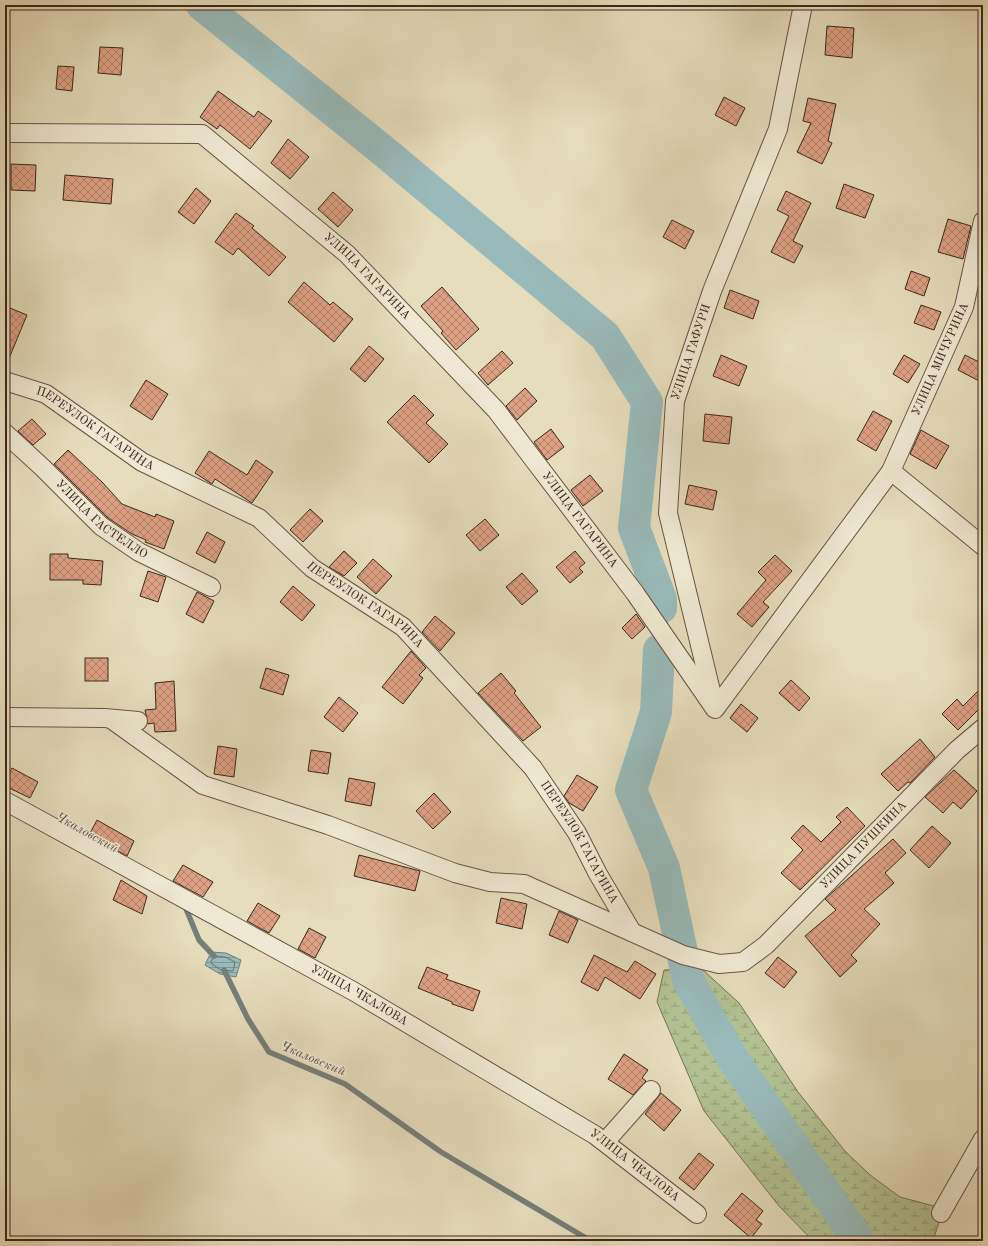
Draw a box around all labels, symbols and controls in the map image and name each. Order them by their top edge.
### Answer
street label: УЛИЦА ГАГАРИНА [321,231,412,322]
street label: УЛИЦА МИЧУРИНА [910,301,971,418]
street label: УЛИЦА ГАФУРИ [670,303,713,402]
street label: ПЕРЕУЛОК ГАГАРИНА [35,385,156,473]
street label: УЛИЦА ГАГАРИНА [539,470,620,570]
street label: УЛИЦА ГАСТЕЛЛО [53,478,149,561]
street label: ПЕРЕУЛОК ГАГАРИНА [304,560,425,651]
street label: ПЕРЕУЛОК ГАГАРИНА [538,779,620,906]
street label: УЛИЦА ПУШКИНА [818,799,909,891]
water label: Чкаловский [54,811,121,856]
street label: УЛИЦА ЧКАЛОВА [309,963,410,1028]
water label: Чкаловский [279,1039,348,1079]
street label: УЛИЦА ЧКАЛОВА [588,1127,682,1204]

